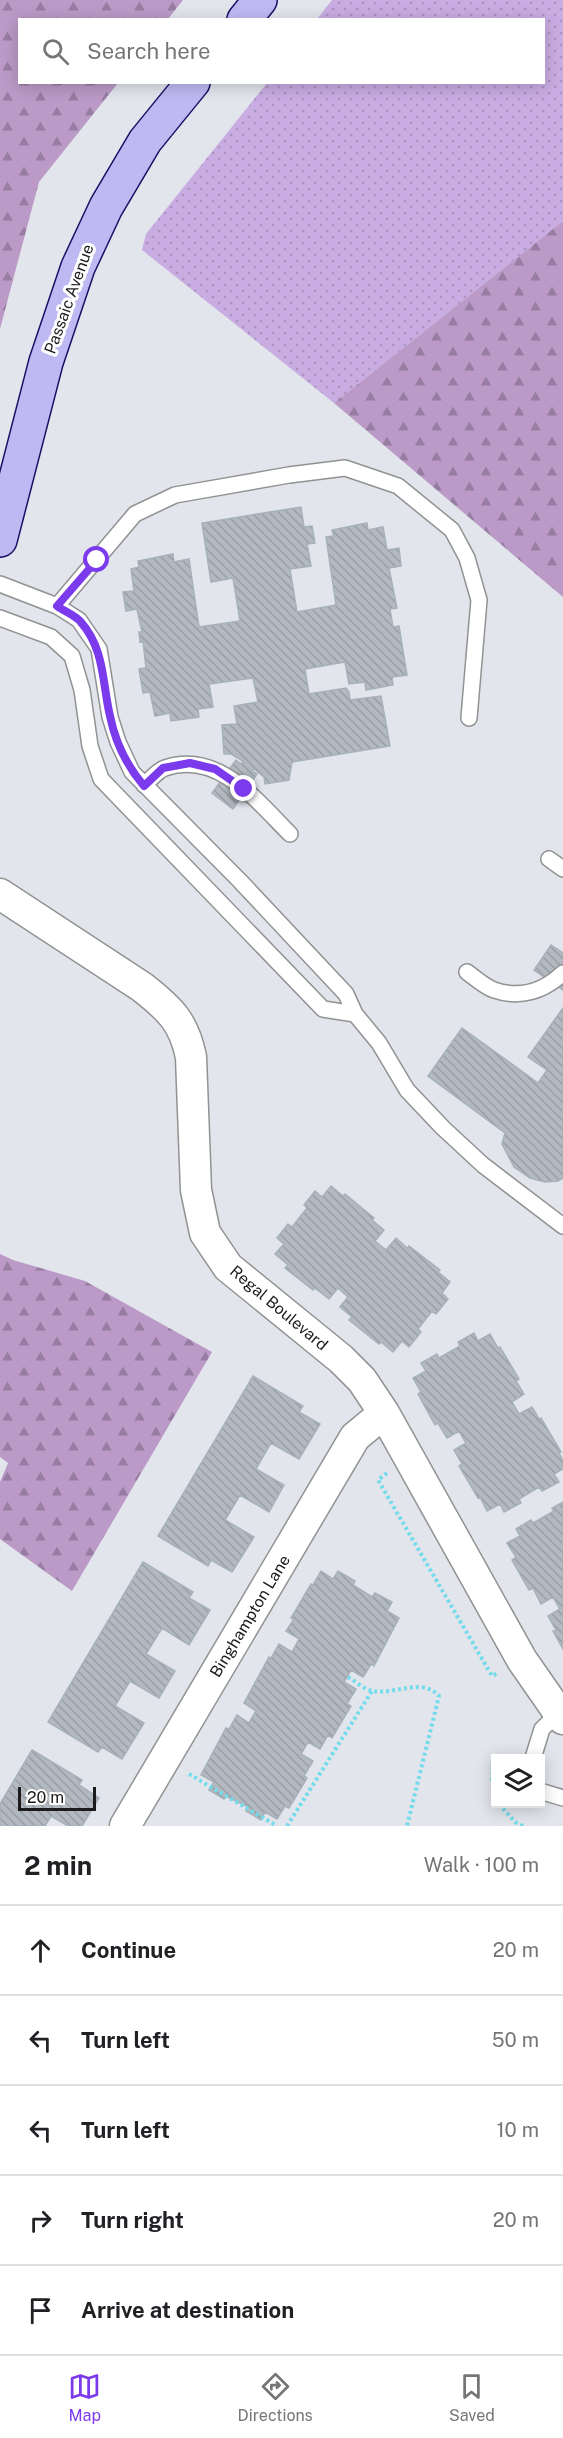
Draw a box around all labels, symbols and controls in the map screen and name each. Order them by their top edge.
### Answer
search box [18,18,545,84]
icon: search [39,35,72,68]
text: Search here [87,38,211,64]
street label: Passaic Avenue [40,242,98,356]
route start [83,546,109,572]
route end [230,775,256,801]
street label: Regal Boulevard [226,1262,332,1354]
street label: Binghampton Lane [206,1551,294,1681]
map controls [491,1754,545,1808]
button: layers [491,1754,545,1808]
scale bar [18,1784,96,1812]
text: 20 m [27,1788,64,1807]
text: 2 min [24,1850,92,1881]
text: Walk · 100 m [424,1853,539,1877]
icon: ahead [24,1934,57,1967]
text: Continue [81,1937,176,1963]
text: 20 m [493,1938,539,1962]
icon: left [24,2024,57,2057]
text: Turn left [81,2027,170,2053]
text: 50 m [492,2028,539,2052]
icon: left [24,2114,57,2147]
text: Turn left [81,2117,170,2143]
text: 10 m [496,2118,539,2142]
icon: right [24,2204,57,2237]
text: Turn right [81,2207,184,2233]
text: 20 m [493,2208,539,2232]
icon: arrive [24,2294,57,2327]
text: Arrive at destination [81,2297,294,2323]
tab: Map [68,2370,101,2425]
tab: Directions [238,2370,313,2425]
tab: Saved [449,2370,495,2425]

